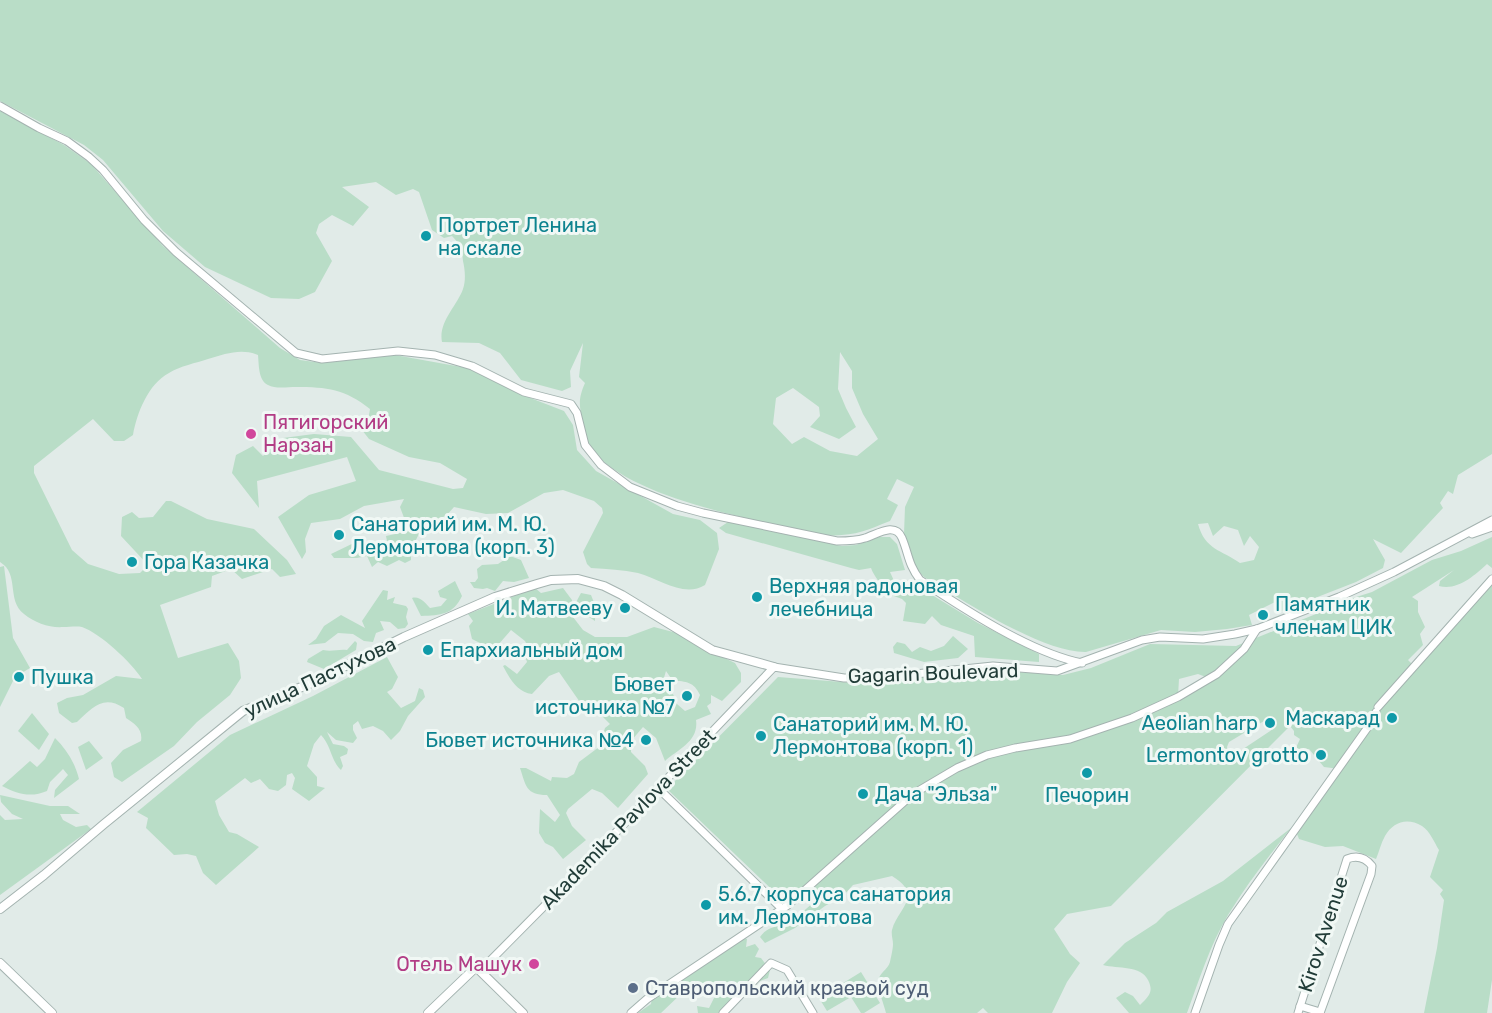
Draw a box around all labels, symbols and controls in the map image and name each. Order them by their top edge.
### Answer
place label: Портрет Ленина на скале [438,213,597,260]
marker: Портрет Ленина на скале [419,229,433,243]
place label: Пятигорский Нарзан [263,410,389,457]
marker: Пятигорский Нарзан [244,427,258,441]
place label: Санаторий им. М. Ю. Лермонтова (корп. 3) [351,512,555,559]
marker: Санаторий им. М. Ю. Лермонтова (корп. 3) [332,528,346,542]
place label: Гора Казачка [144,550,269,574]
marker: Гора Казачка [125,555,139,569]
place label: Верхняя радоновая лечебница [769,574,958,621]
marker: Верхняя радоновая лечебница [750,590,764,604]
place label: Памятник членам ЦИК [1275,592,1393,639]
place label: И. Матвееву [495,596,613,620]
marker: И. Матвееву [618,601,632,615]
marker: Памятник членам ЦИК [1256,608,1270,622]
street label: улица Пастухова [240,631,400,723]
place label: Епархиальный дом [440,638,623,662]
marker: Епархиальный дом [421,643,435,657]
street label: Gagarin Boulevard [847,658,1019,688]
place label: Пушка [31,665,94,689]
marker: Пушка [12,670,26,684]
place label: Бювет источника №7 [535,672,675,719]
marker: Бювет источника №7 [680,689,694,703]
place label: Маскарад [1285,706,1380,730]
place label: Aeolian harp [1142,711,1258,735]
marker: Маскарад [1385,711,1399,725]
place label: Санаторий им. М. Ю. Лермонтова (корп. 1) [773,712,973,759]
marker: Aeolian harp [1263,716,1277,730]
street label: Akademika Pavlova Street [536,724,721,914]
place label: Бювет источника №4 [425,728,634,752]
marker: Санаторий им. М. Ю. Лермонтова (корп. 1) [754,729,768,743]
marker: Бювет источника №4 [639,733,653,747]
place label: Lermontov grotto [1146,743,1309,767]
marker: Lermontov grotto [1314,748,1328,762]
marker: Печорин [1080,766,1094,780]
place label: Дача "Эльза" [875,782,998,806]
place label: Печорин [1045,783,1129,807]
marker: Дача "Эльза" [856,787,870,801]
street label: Kirov Avenue [1293,873,1353,995]
place label: 5.6.7 корпуса санатория им. Лермонтова [718,882,951,929]
marker: 5.6.7 корпуса санатория им. Лермонтова [699,898,713,912]
place label: Отель Машук [396,952,522,976]
marker: Отель Машук [527,957,541,971]
place label: Ставропольский краевой суд [645,976,929,1000]
marker: Ставропольский краевой суд [626,981,640,995]

